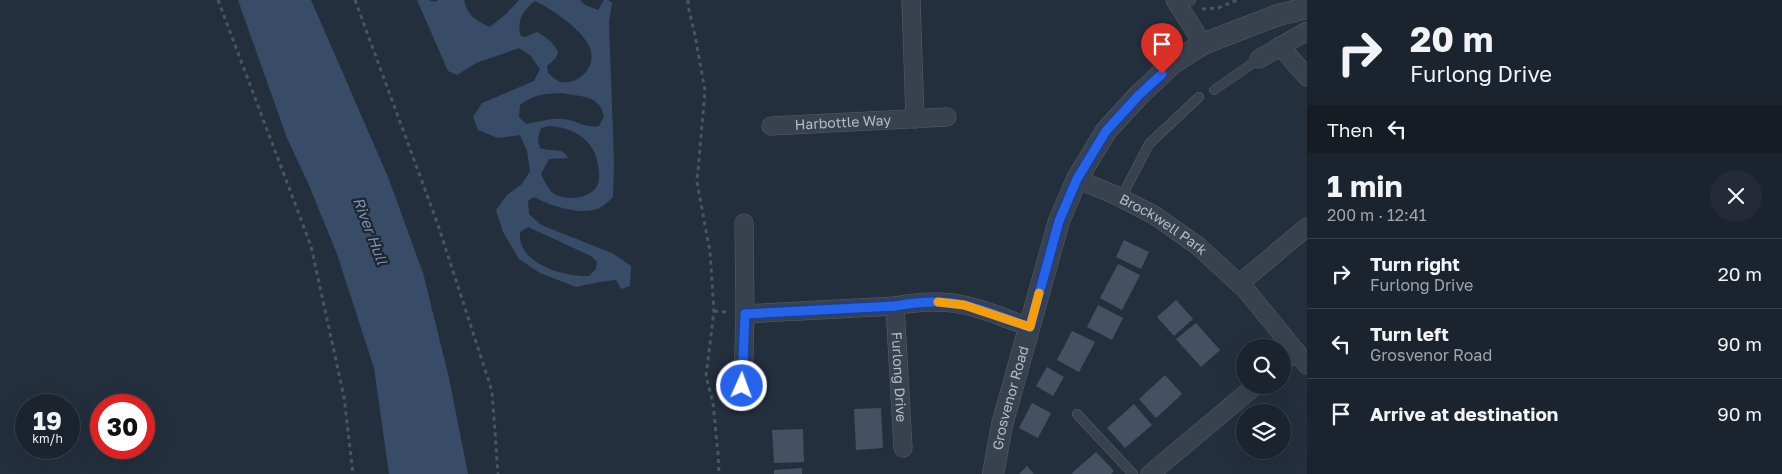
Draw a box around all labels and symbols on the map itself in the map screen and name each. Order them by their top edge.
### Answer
pin [1141,23,1183,74]
street label: Harbottle Way [794,111,892,133]
street label: Brockwell Park [1117,190,1211,258]
water label: River Hull [350,194,392,268]
street label: Furlong Drive [888,331,911,423]
street label: Grosvenor Road [989,344,1032,451]
position arrow [715,359,767,411]
speed limit sign: 30 [90,394,155,459]

